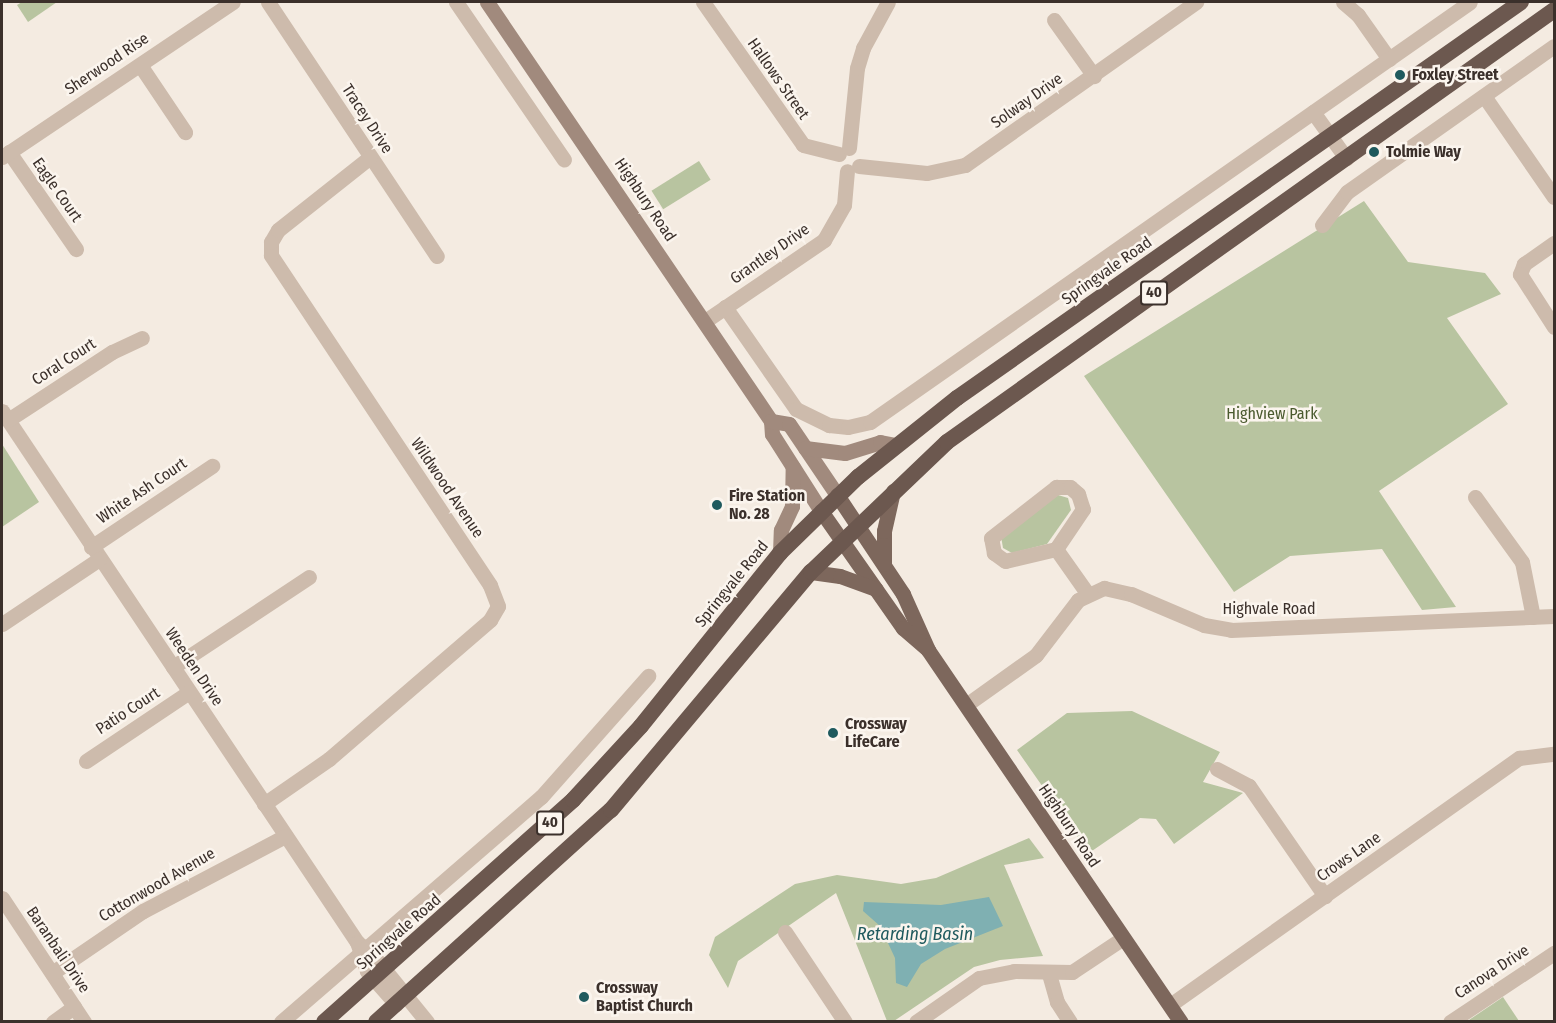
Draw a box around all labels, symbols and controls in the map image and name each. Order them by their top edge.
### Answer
street label: Sherwood Rise [61,29,153,99]
street label: Hallows Street [743,35,813,123]
place label: Foxley Street [1412,65,1499,85]
marker: Foxley Street [1393,68,1407,82]
street label: Solway Drive [987,69,1067,133]
street label: Tracey Drive [337,81,397,157]
place label: Tolmie Way [1386,142,1461,162]
marker: Tolmie Way [1367,145,1381,159]
street label: Eagle Court [28,154,86,226]
street label: Highbury Road [610,155,680,245]
street label: Grantley Drive [727,220,813,288]
street label: Springvale Road [1058,233,1156,309]
road number: 40 [1139,281,1169,305]
street label: Coral Court [28,334,100,390]
park label: Highview Park [1226,404,1318,424]
street label: Wildwood Avenue [406,434,488,542]
street label: White Ash Court [94,454,190,528]
place label: Fire Station No. 28 [729,486,805,524]
marker: Fire Station No. 28 [710,498,724,512]
street label: Springvale Road [691,537,773,631]
street label: Highvale Road [1222,599,1316,619]
street label: Weeden Drive [161,624,227,710]
street label: Patio Court [92,683,164,739]
place label: Crossway LifeCare [845,714,907,752]
marker: Crossway LifeCare [826,726,840,740]
street label: Highbury Road [1034,781,1104,871]
road number: 40 [535,811,565,835]
street label: Crows Lane [1313,828,1385,886]
street label: Cottonwood Avenue [95,844,219,926]
street label: Springvale Road [353,890,445,974]
street label: Baranbali Drive [22,903,94,997]
water label: Retarding Basin [857,923,973,945]
street label: Canova Drive [1451,941,1533,1003]
place label: Crossway Baptist Church [596,978,693,1016]
marker: Crossway Baptist Church [577,990,591,1004]

